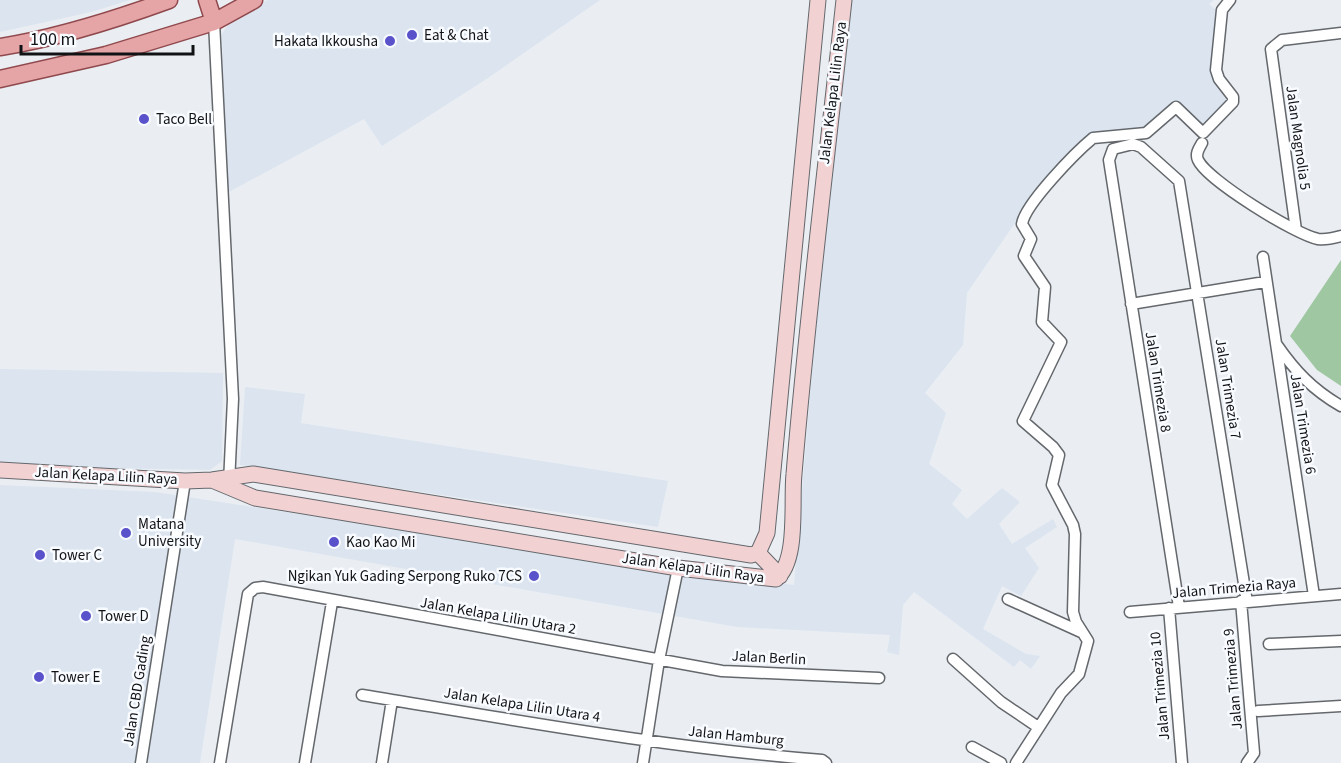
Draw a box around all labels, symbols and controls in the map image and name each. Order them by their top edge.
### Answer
scale bar [21,18,194,56]
street label: Jalan Kelapa Lilin Raya [814,21,852,165]
place label: Eat & Chat [424,25,489,46]
text: 100 m [30,27,75,52]
marker: Eat & Chat [405,28,419,42]
place label: Hakata Ikkousha [274,31,378,52]
marker: Hakata Ikkousha [383,34,397,48]
street label: Jalan Magnolia 5 [1280,84,1316,192]
place label: Taco Bell [156,109,212,130]
marker: Taco Bell [137,112,151,126]
street label: Jalan Trimezia 8 [1140,330,1176,434]
street label: Jalan Trimezia 7 [1210,337,1246,441]
street label: Jalan Trimezia 6 [1285,372,1321,476]
street label: Jalan Kelapa Lilin Raya [34,462,178,490]
place label: Matana University [138,514,201,552]
marker: Matana University [119,526,133,540]
place label: Kao Kao Mi [346,532,415,553]
marker: Kao Kao Mi [327,535,341,549]
place label: Tower C [52,545,102,566]
marker: Tower C [33,548,47,562]
street label: Jalan Kelapa Lilin Raya [621,548,765,588]
place label: Ngikan Yuk Gading Serpong Ruko 7CS [288,566,522,587]
marker: Ngikan Yuk Gading Serpong Ruko 7CS [527,569,541,583]
street label: Jalan Trimezia Raya [1171,572,1297,604]
street label: Jalan Kelapa Lilin Utara 2 [418,592,578,640]
place label: Tower D [98,606,149,627]
marker: Tower D [79,609,93,623]
street label: Jalan Trimezia 9 [1218,628,1248,730]
street label: Jalan Trimezia 10 [1145,631,1175,741]
street label: Jalan CBD Gading [118,634,156,748]
street label: Jalan Berlin [731,646,807,670]
place label: Tower E [51,667,100,688]
marker: Tower E [32,670,46,684]
street label: Jalan Kelapa Lilin Utara 4 [442,682,602,728]
street label: Jalan Hamburg [687,721,785,752]

